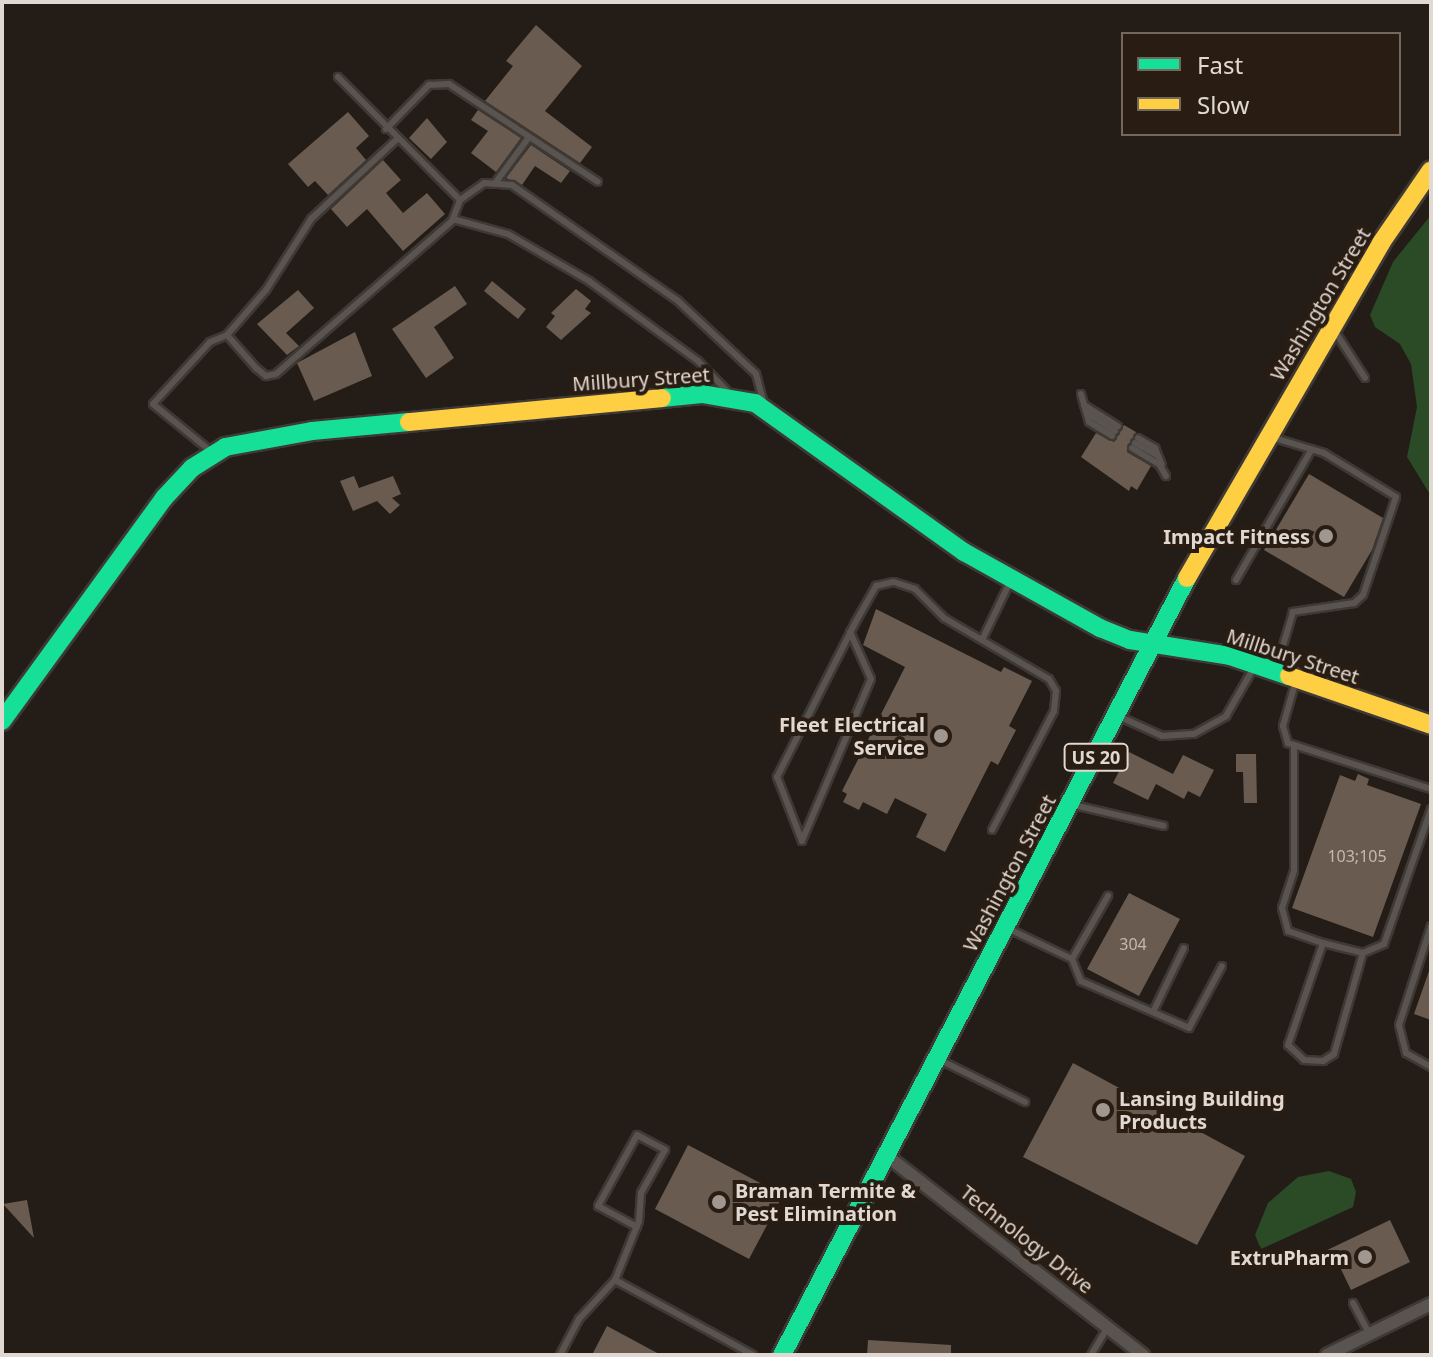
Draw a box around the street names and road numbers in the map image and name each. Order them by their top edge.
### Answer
street label: Washington Street [1265,223,1375,385]
street label: Millbury Street [571,362,711,396]
street label: Millbury Street [1224,623,1362,689]
road number: US 20 [1062,743,1130,771]
street label: Washington Street [958,791,1060,955]
street label: Technology Drive [956,1180,1098,1298]

